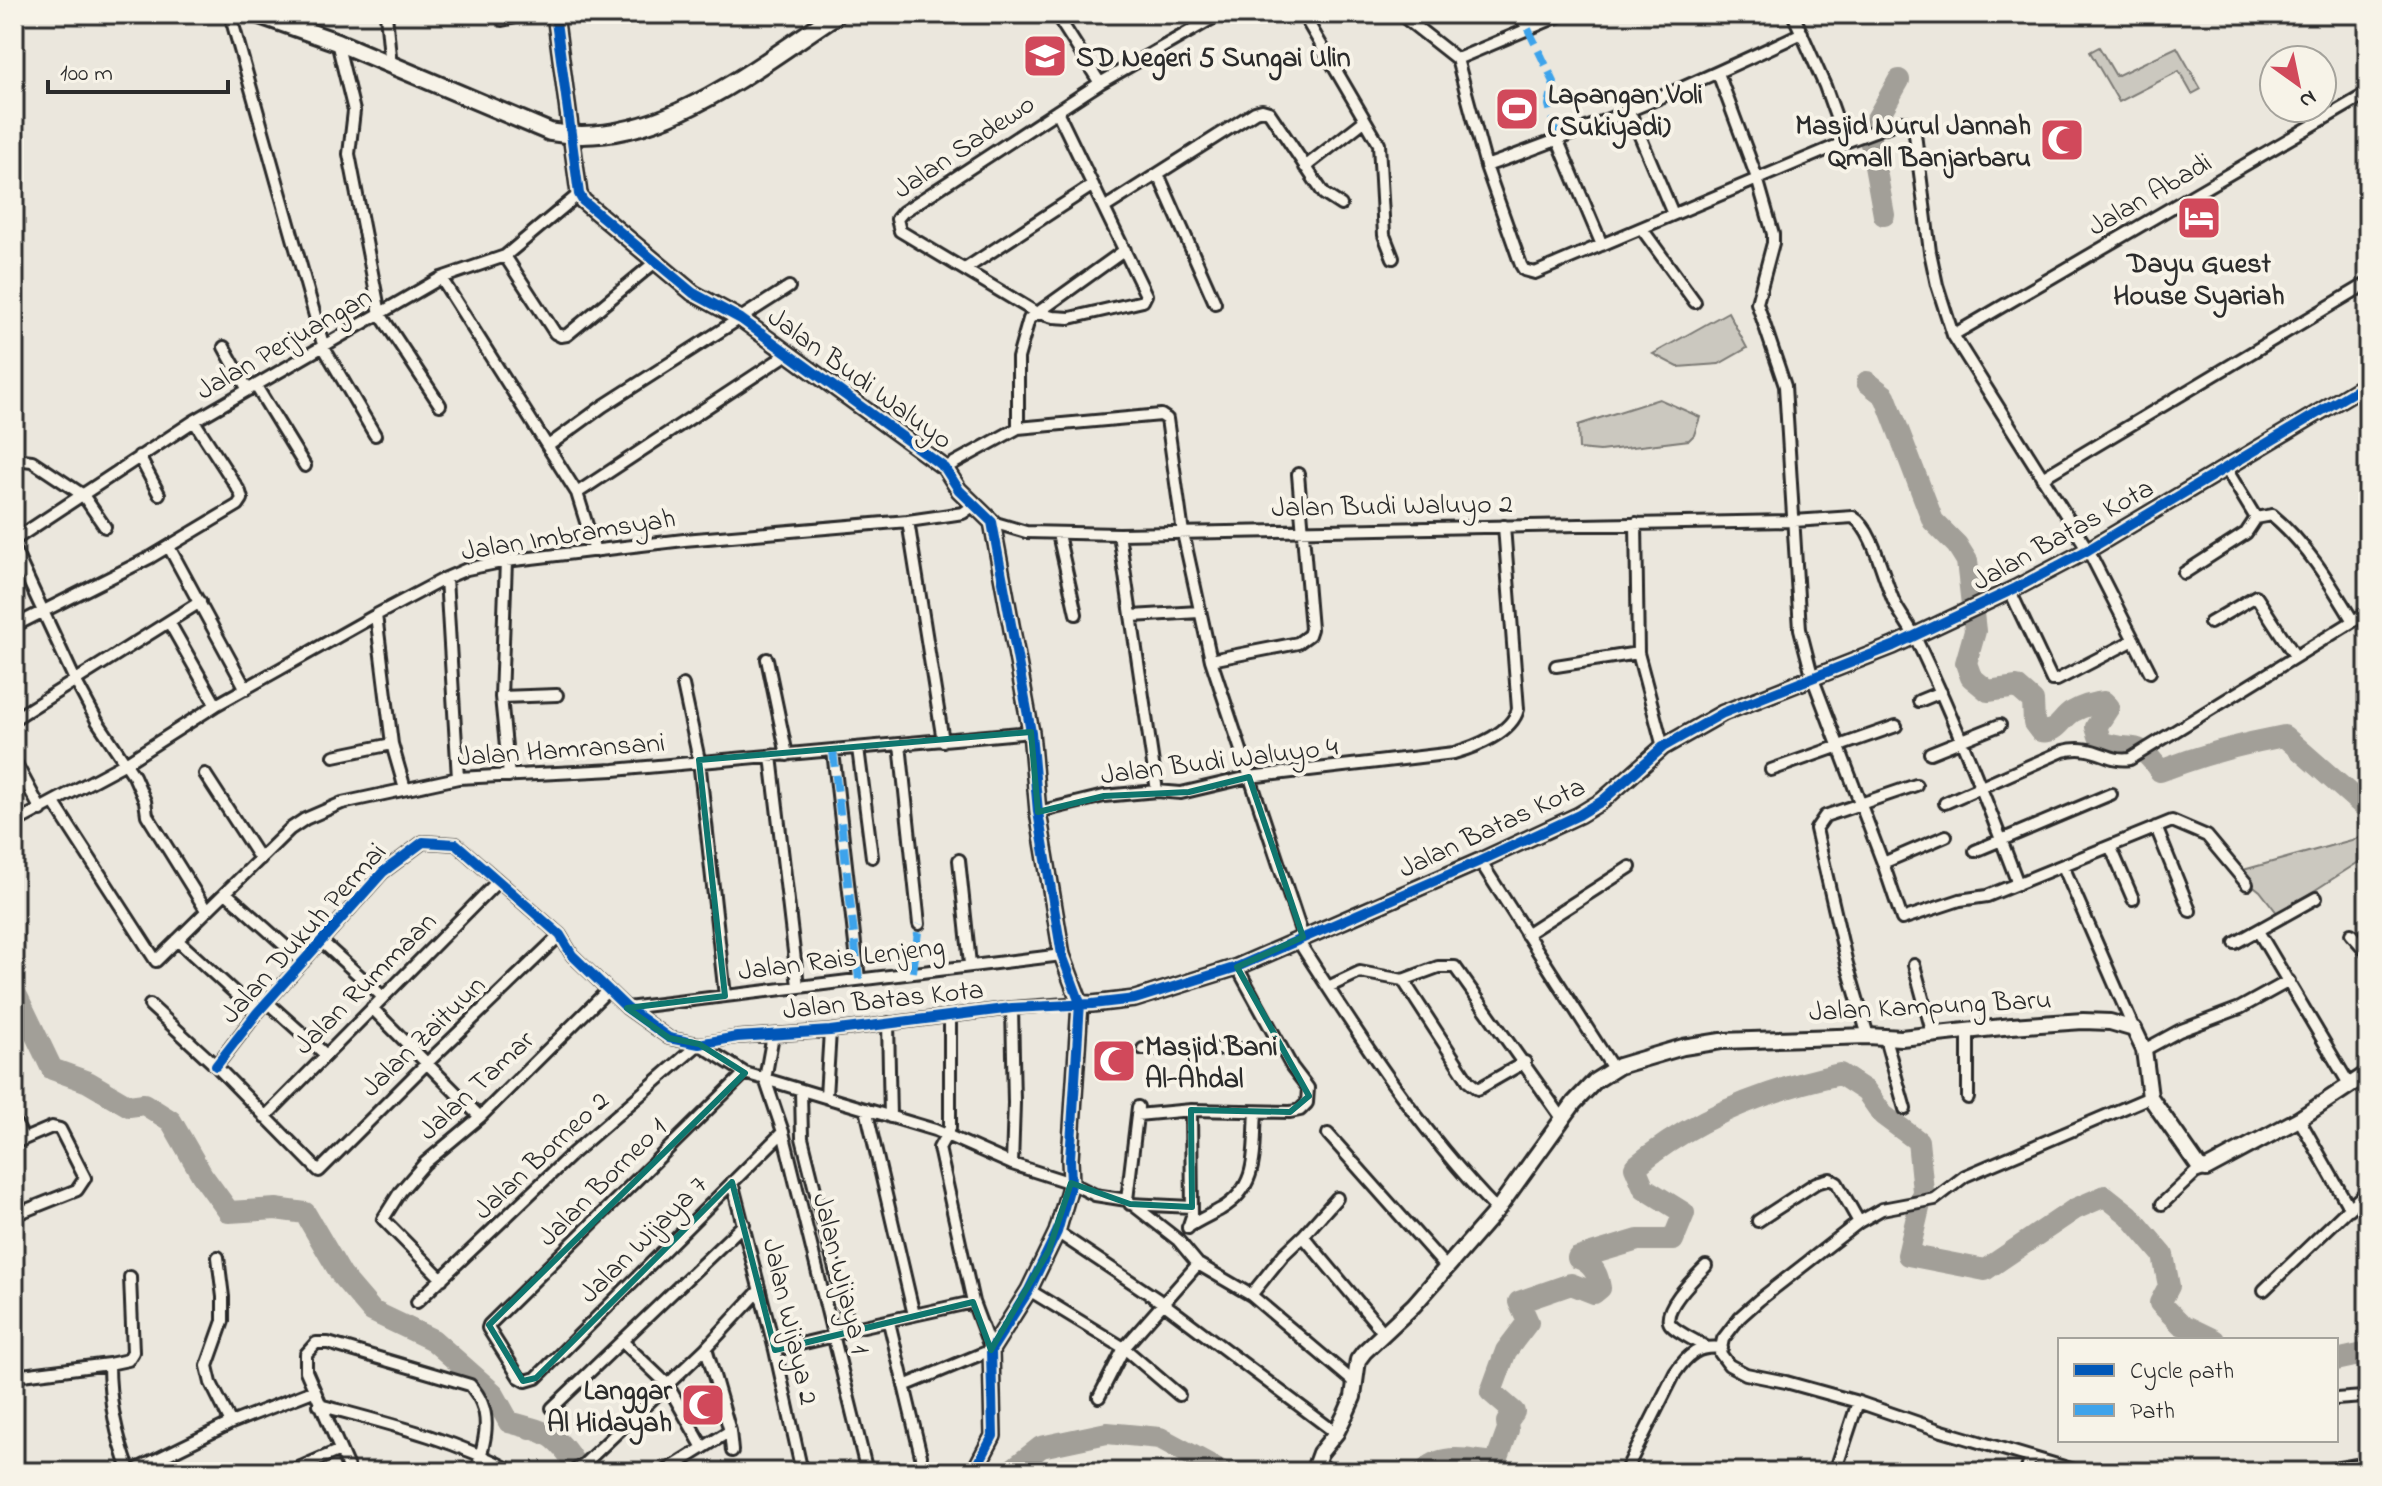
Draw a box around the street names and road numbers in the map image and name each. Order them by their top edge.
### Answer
street label: Jalan Sadewo [886,85,1044,211]
street label: Jalan Abadi [2081,144,2220,248]
street label: Jalan Perjuangan [189,278,380,412]
street label: Jalan Budi Waluyo [758,298,960,461]
street label: Jalan Batas Kota [1965,469,2162,603]
street label: Jalan Budi Waluyo 2 [1271,485,1513,530]
street label: Jalan Imbramsyah [459,499,679,574]
street label: Jalan Hamransani [456,724,667,779]
street label: Jalan Budi Waluyo 4 [1098,728,1341,797]
street label: Jalan Batas Kota [1392,768,1593,890]
street label: Jalan Dukuh Permai [212,834,397,1034]
street label: Jalan Rummaan [285,903,448,1066]
street label: Jalan Rais Lenjeng [736,927,947,993]
street label: Jalan Zaituun [352,967,496,1108]
street label: Jalan Batas Kota [781,971,986,1032]
street label: Jalan Kampung Baru [1808,981,2053,1034]
street label: Jalan Tamar [410,1022,545,1151]
street label: Jalan Borneo 2 [465,1082,620,1231]
street label: Jalan Borneo 1 [529,1109,678,1257]
street label: Jalan Wijaya 7 [571,1166,719,1314]
street label: Jalan Wijaya 1 [800,1189,879,1359]
street label: Jalan Wijaya 2 [750,1234,828,1409]

